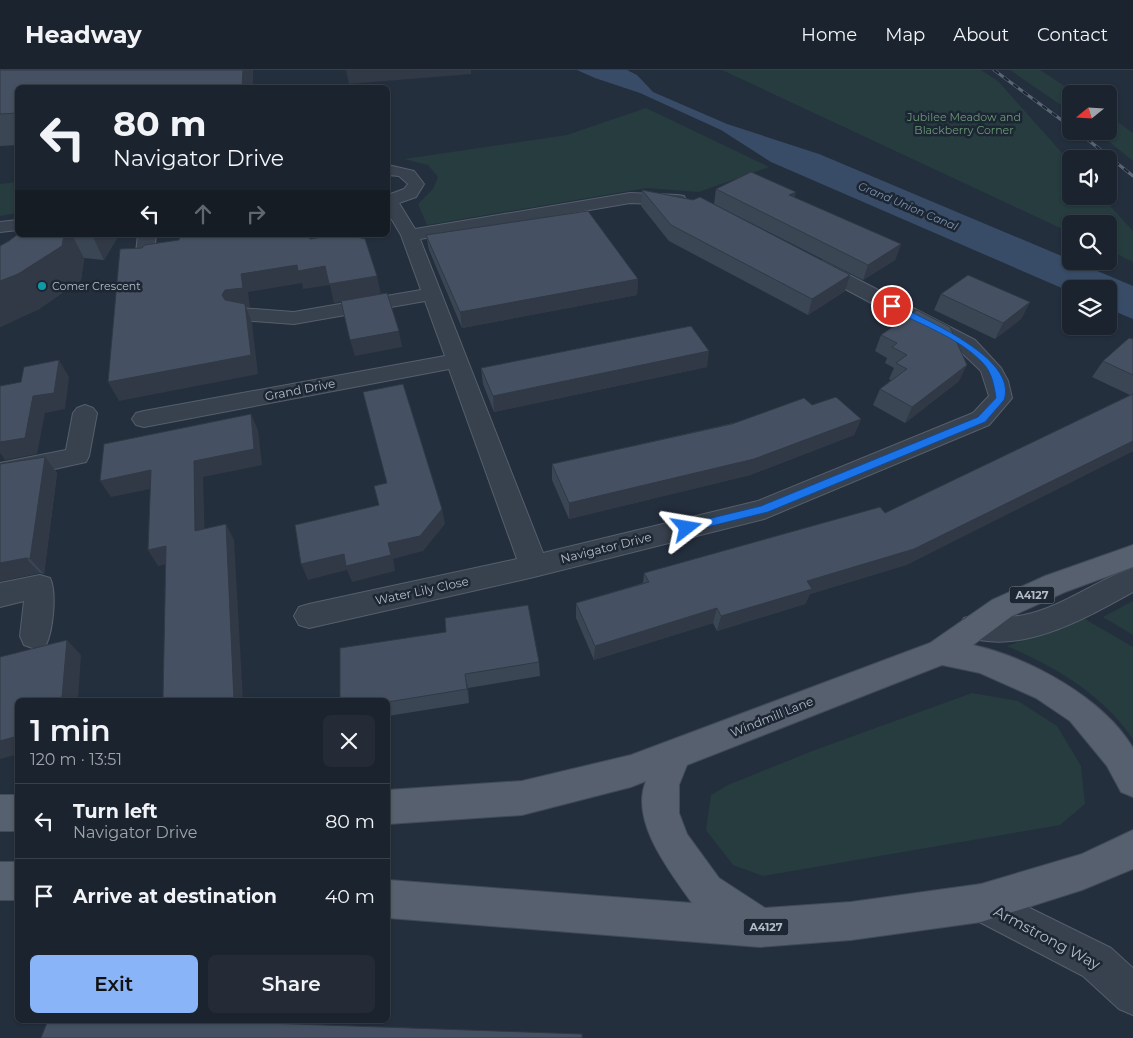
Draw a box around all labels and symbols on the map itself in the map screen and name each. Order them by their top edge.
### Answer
north arrow [1062,85,1118,140]
park label: Jubilee Meadow and Blackberry Corner [906,110,1021,137]
water label: Grand Union Canal [856,179,960,233]
place label: Comer Crescent [52,279,141,293]
marker: Comer Crescent [36,280,48,292]
pin [871,285,913,327]
street label: Grand Drive [263,375,336,404]
position arrow [660,501,712,553]
street label: Navigator Drive [559,529,653,566]
street label: Water Lily Close [374,573,470,608]
road number: A4127 [1010,586,1054,604]
street label: Windmill Lane [728,693,815,740]
street label: Armstrong Way [991,901,1105,974]
road number: A4127 [744,919,788,936]

